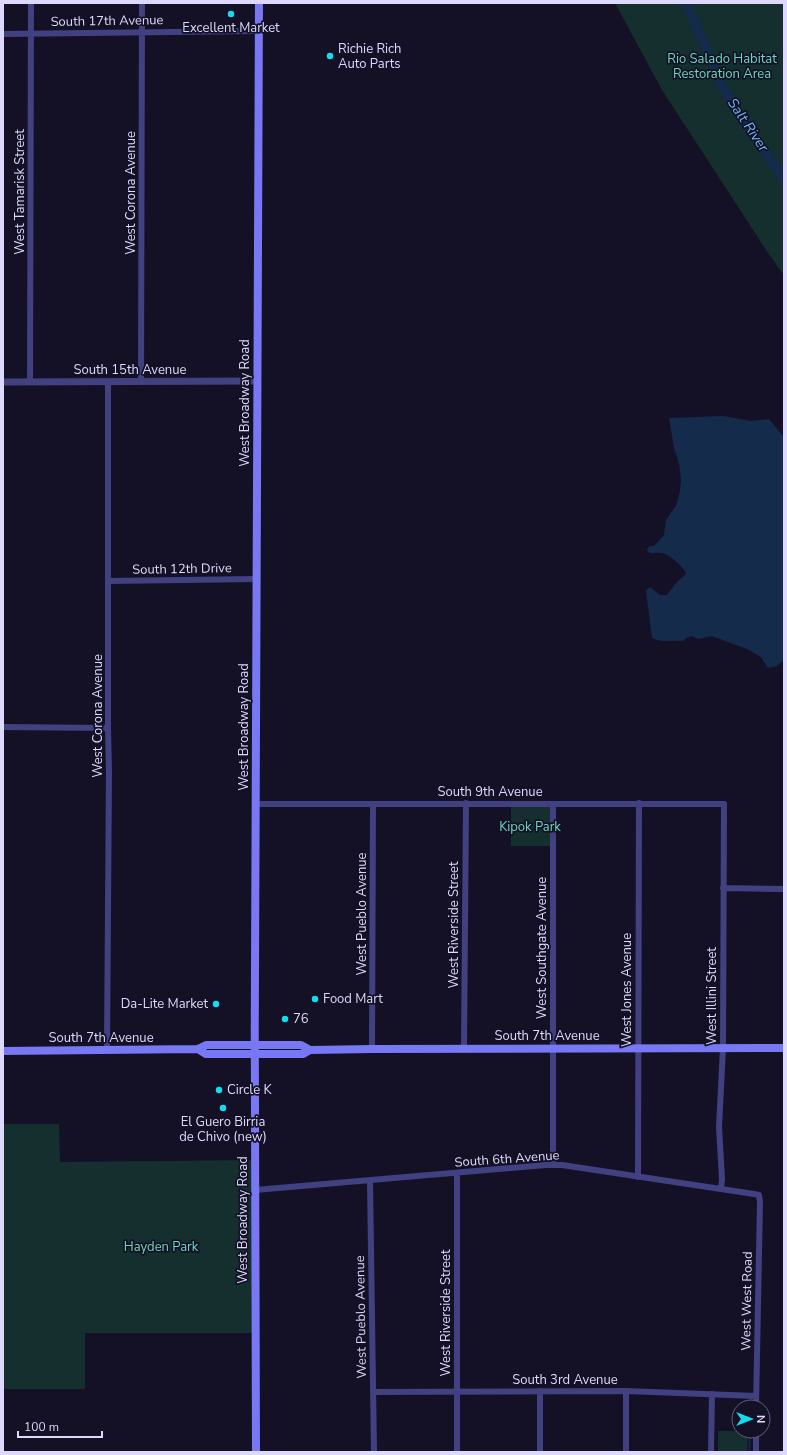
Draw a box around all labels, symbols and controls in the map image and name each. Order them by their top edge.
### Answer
marker: Excellent Market [226,9,236,19]
street label: South 17th Avenue [50,11,164,31]
place label: Excellent Market [182,19,280,37]
place label: Richie Rich Auto Parts [338,40,402,73]
park label: Rio Salado Habitat Restoration Area [667,50,777,83]
marker: Richie Rich Auto Parts [325,51,335,61]
water label: Salt River [723,95,773,156]
street label: West Tamarisk Street [11,129,29,255]
street label: West Corona Avenue [122,131,140,255]
street label: West Broadway Road [236,339,254,467]
street label: South 15th Avenue [74,361,187,379]
street label: South 12th Drive [132,559,232,579]
street label: West Corona Avenue [89,654,107,778]
street label: West Broadway Road [235,663,253,791]
street label: South 9th Avenue [437,783,543,801]
park label: Kipok Park [499,818,561,836]
street label: West Pueblo Avenue [353,852,371,976]
street label: West Riverside Street [445,861,463,988]
street label: West Southgate Avenue [533,877,551,1019]
street label: West Jones Avenue [618,933,636,1047]
street label: West Illini Street [703,947,721,1045]
place label: Food Mart [323,990,383,1008]
marker: Food Mart [310,994,320,1004]
place label: Da-Lite Market [121,995,208,1013]
marker: Da-Lite Market [211,999,221,1009]
place label: 76 [293,1010,309,1028]
marker: 76 [280,1014,290,1024]
street label: South 7th Avenue [494,1027,600,1045]
street label: South 7th Avenue [48,1029,154,1047]
place label: Circle K [227,1081,272,1099]
marker: Circle K [214,1085,224,1095]
marker: El Guero Birria de Chivo (new) [218,1103,228,1113]
place label: El Guero Birria de Chivo (new) [179,1113,267,1146]
street label: South 6th Avenue [454,1146,560,1172]
street label: West Broadway Road [234,1156,252,1284]
park label: Hayden Park [124,1238,199,1256]
street label: West Riverside Street [437,1249,455,1376]
street label: West West Road [737,1251,757,1351]
street label: West Pueblo Avenue [351,1255,371,1379]
street label: South 3rd Avenue [512,1371,618,1389]
north arrow [731,1399,771,1439]
scale bar [18,1413,102,1439]
text: N [753,1415,768,1423]
text: 100 m [24,1419,59,1435]

